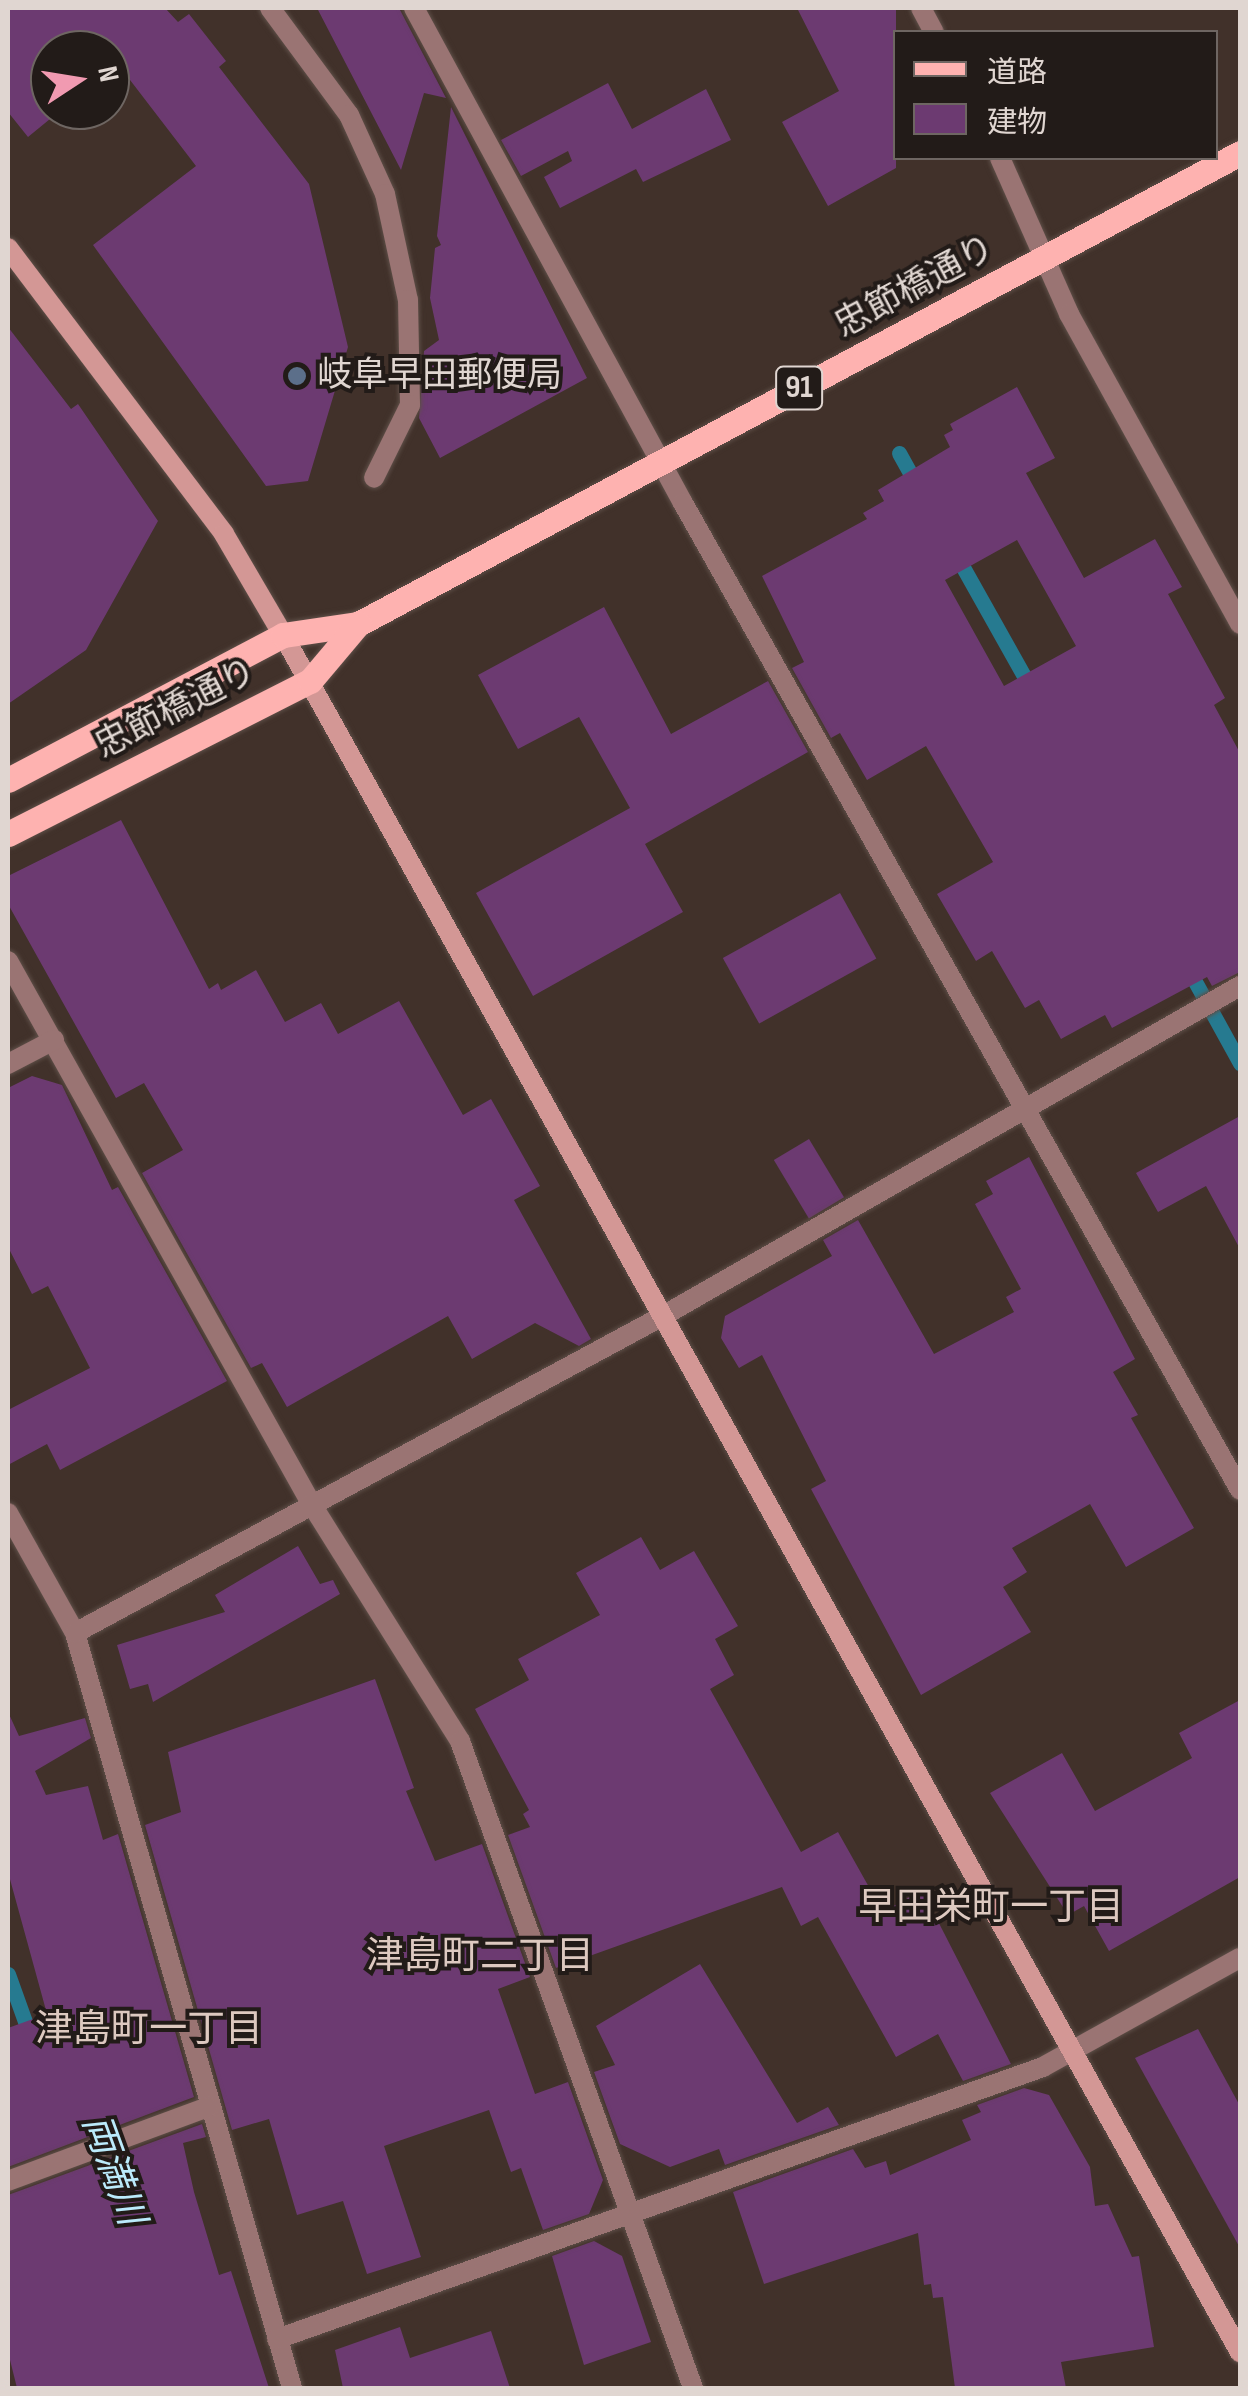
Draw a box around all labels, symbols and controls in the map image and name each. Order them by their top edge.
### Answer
north arrow [30,30,130,130]
legend [893,30,1218,160]
text: 道路 [987,55,1047,91]
text: N [90,63,126,85]
text: 建物 [987,105,1047,141]
street label: 忠節橋通り [828,227,1002,347]
place label: 岐阜早田郵便局 [317,355,562,397]
road number: 91 [774,361,824,415]
marker: 岐阜早田郵便局 [286,365,308,387]
street label: 忠節橋通り [89,651,263,767]
district label: 早田栄町一丁目 [858,1885,1124,1931]
district label: 津島町二丁目 [366,1934,594,1980]
district label: 津島町一丁目 [35,2007,263,2053]
water label: 両満川 [72,2109,154,2231]

